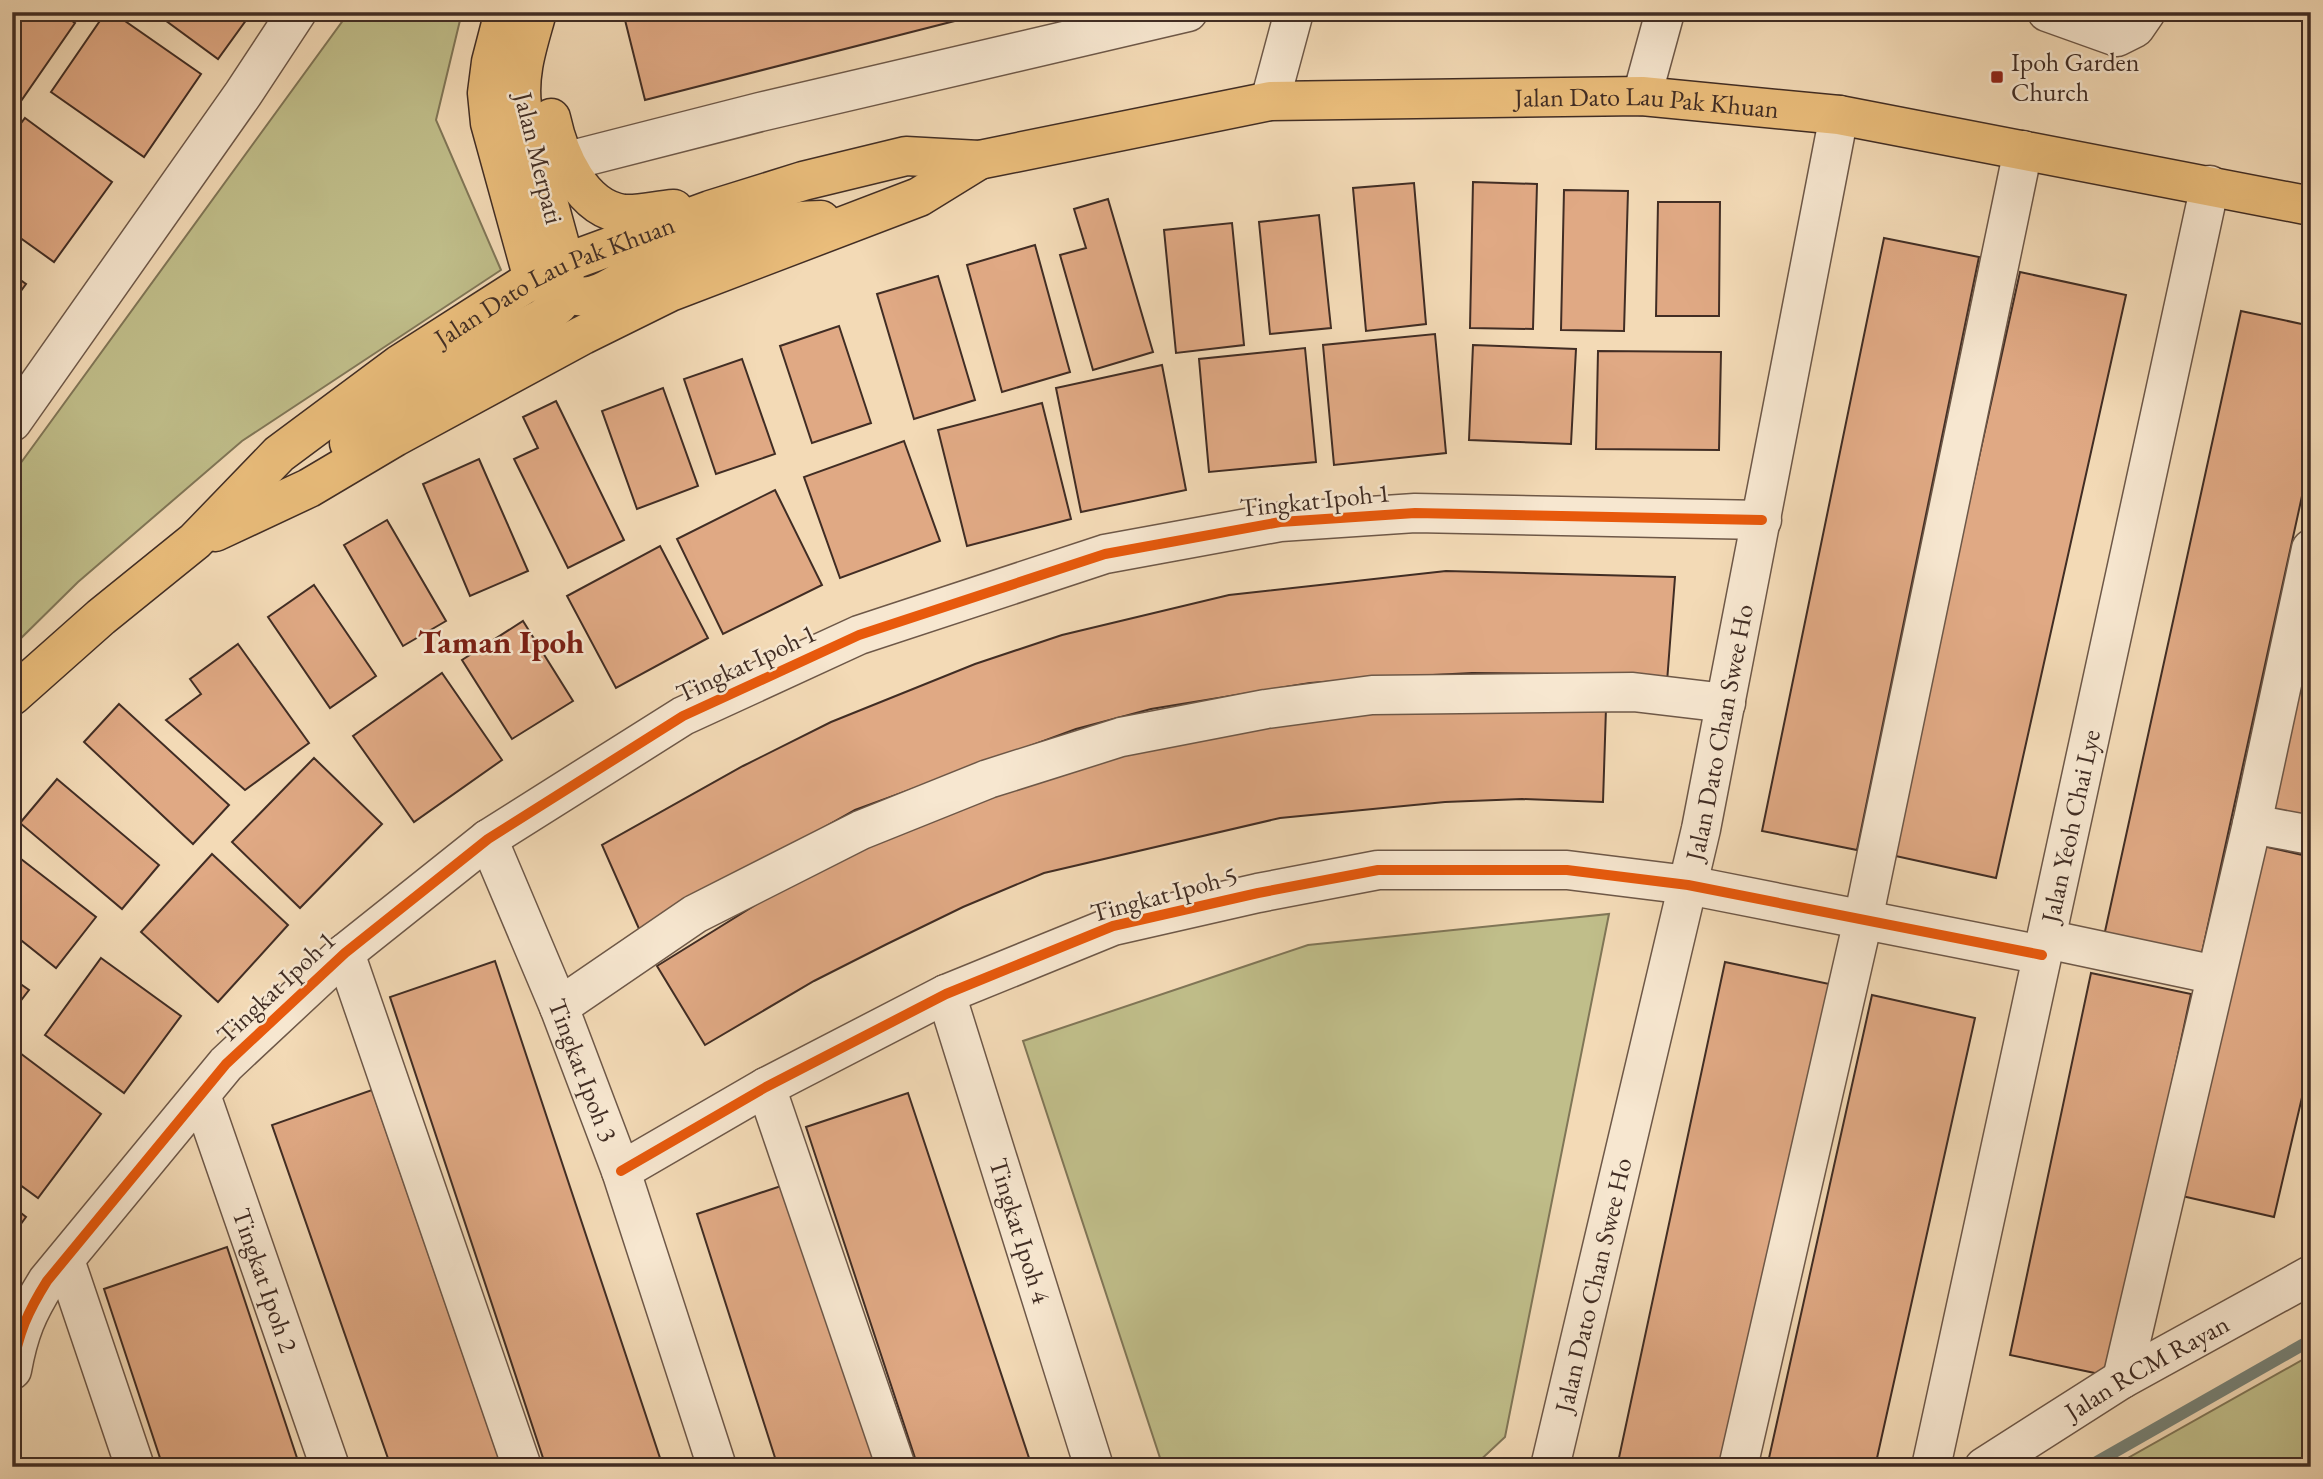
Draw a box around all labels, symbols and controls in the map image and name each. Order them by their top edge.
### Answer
place label: Ipoh Garden Church [2011,45,2140,109]
marker: Ipoh Garden Church [1989,69,2005,85]
street label: Jalan Dato Lau Pak Khuan [1512,79,1781,126]
street label: Jalan Merpati [506,87,572,227]
street label: Jalan Dato Lau Pak Khuan [426,207,679,356]
street label: Tingkat Ipoh 1 [1238,475,1392,525]
street label: Jalan Dato Chan Swee Ho [1677,601,1761,866]
street label: Tingkat Ipoh 1 [671,616,821,710]
district label: Taman Ipoh [418,620,584,663]
street label: Jalan Yeoh Chai Lye [2033,726,2108,928]
street label: Tingkat Ipoh 5 [1087,858,1241,930]
street label: Tingkat Ipoh 1 [209,923,343,1051]
street label: Tingkat Ipoh 3 [540,994,625,1147]
street label: Tingkat Ipoh 4 [981,1154,1059,1308]
street label: Jalan Dato Chan Swee Ho [1546,1154,1640,1418]
street label: Tingkat Ipoh 2 [224,1203,306,1357]
street label: Jalan RCM Rayan [2057,1306,2235,1429]

